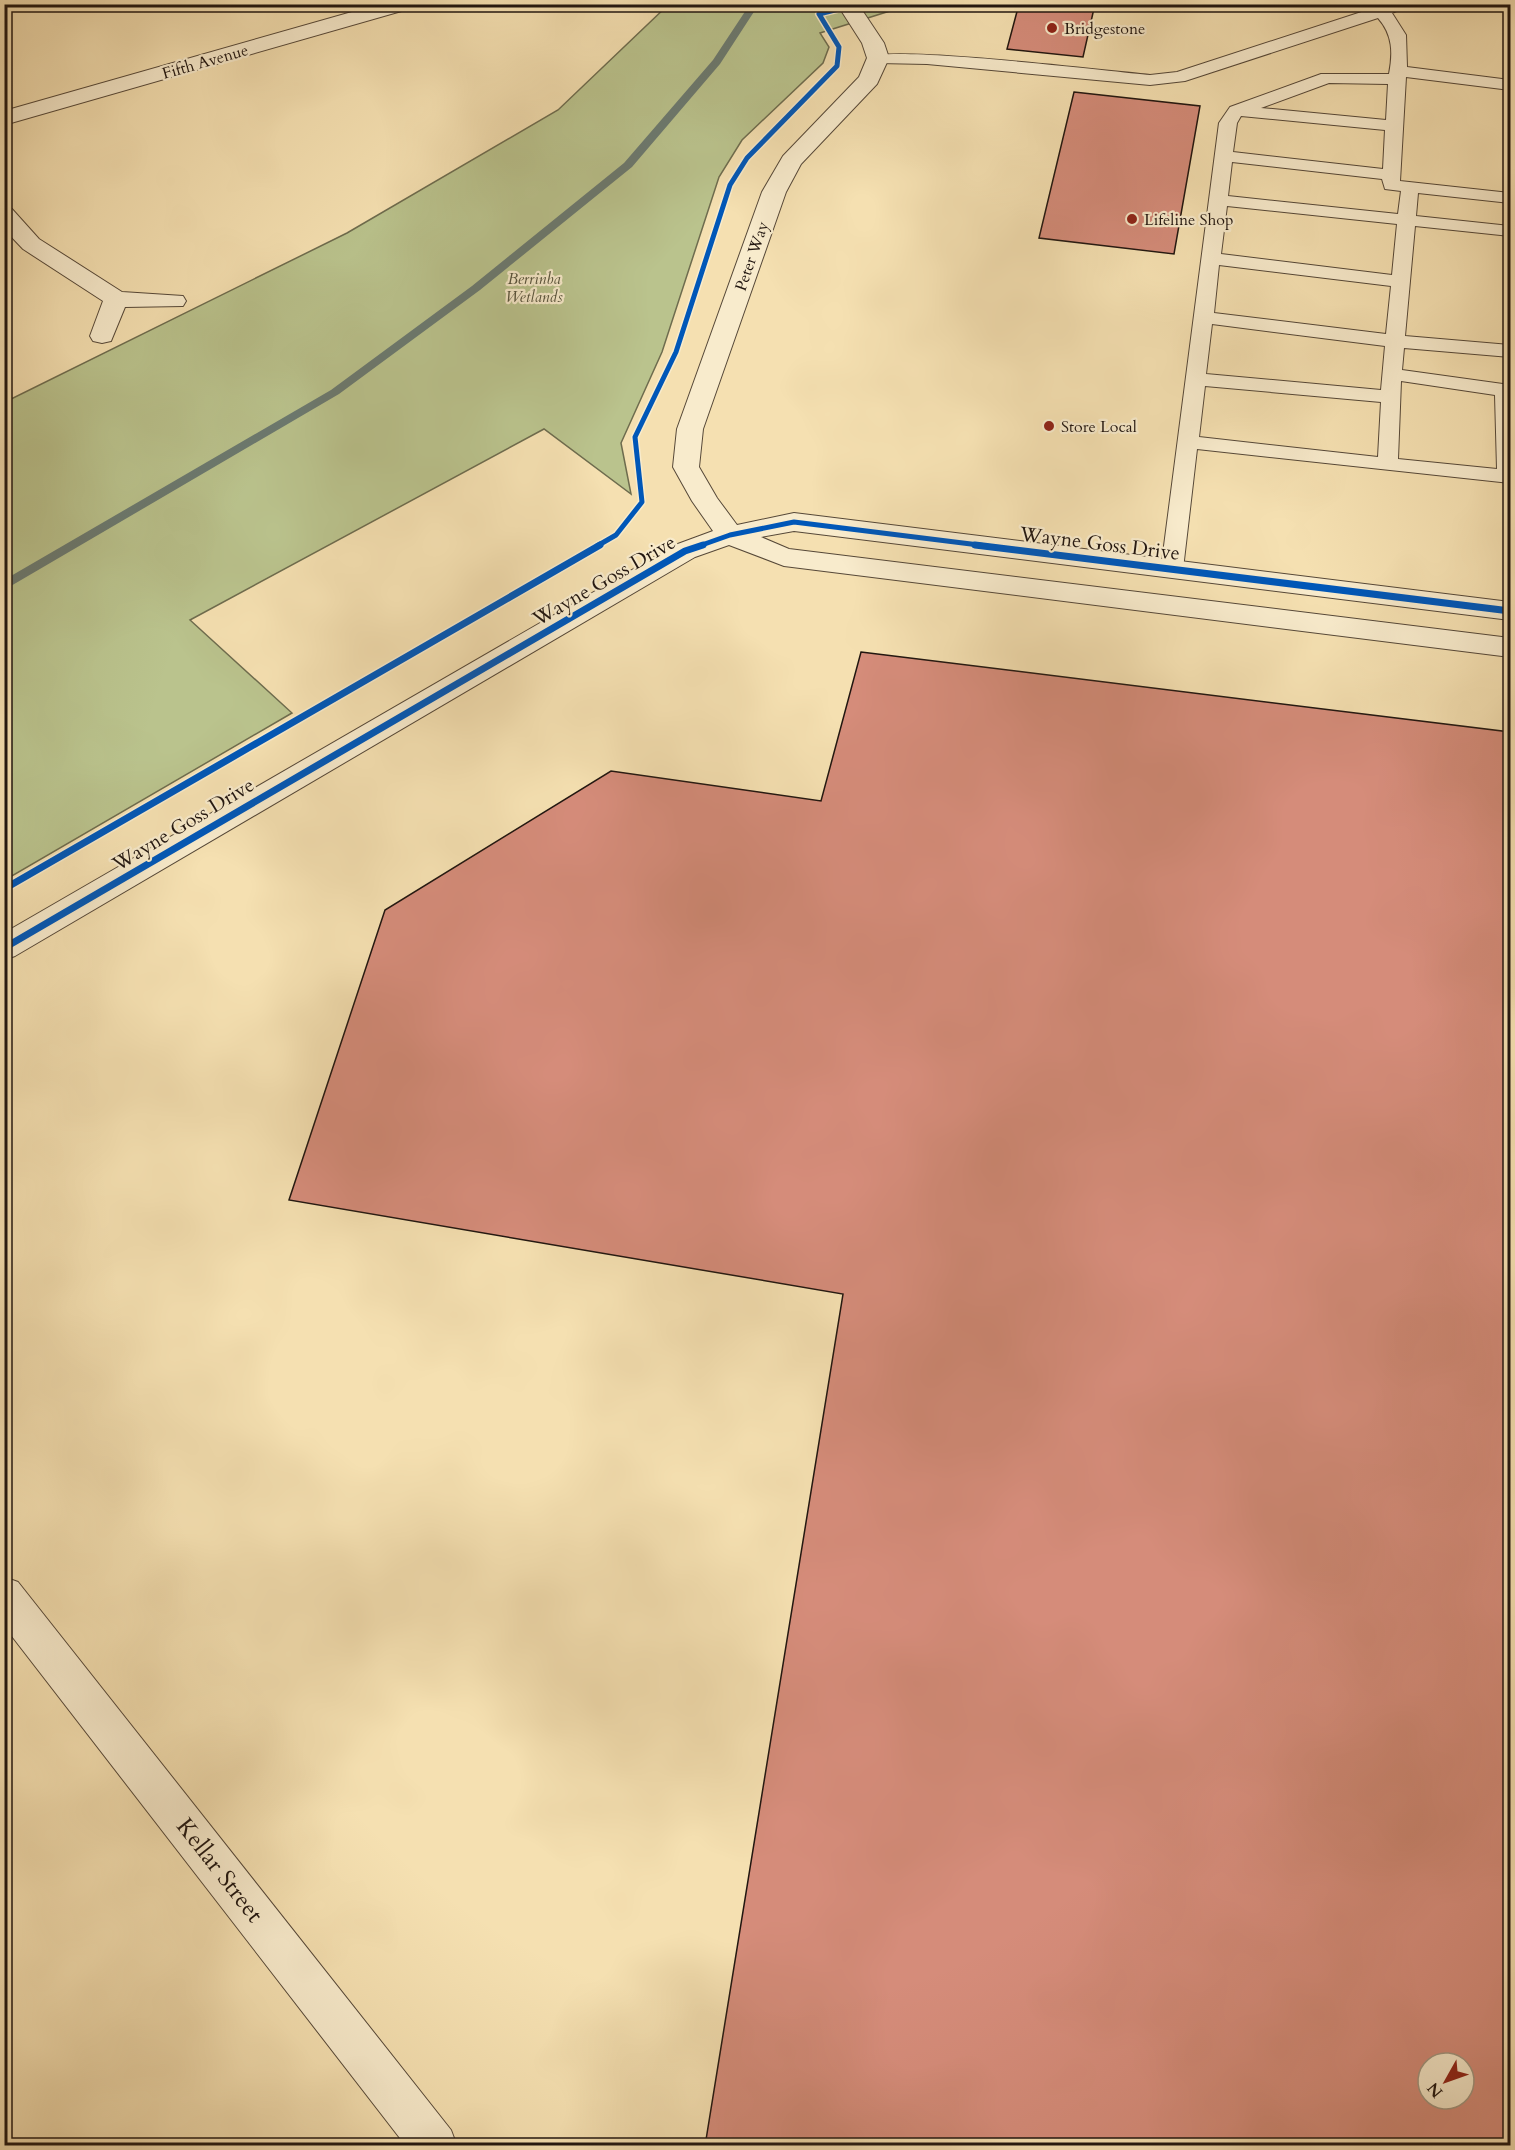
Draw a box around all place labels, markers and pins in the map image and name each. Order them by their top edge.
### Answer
place label: Bridgestone [1064,18,1145,40]
marker: Bridgestone [1045,21,1059,35]
place label: Lifeline Shop [1144,209,1234,231]
marker: Lifeline Shop [1125,212,1139,226]
place label: Store Local [1061,416,1137,438]
marker: Store Local [1042,419,1056,433]

